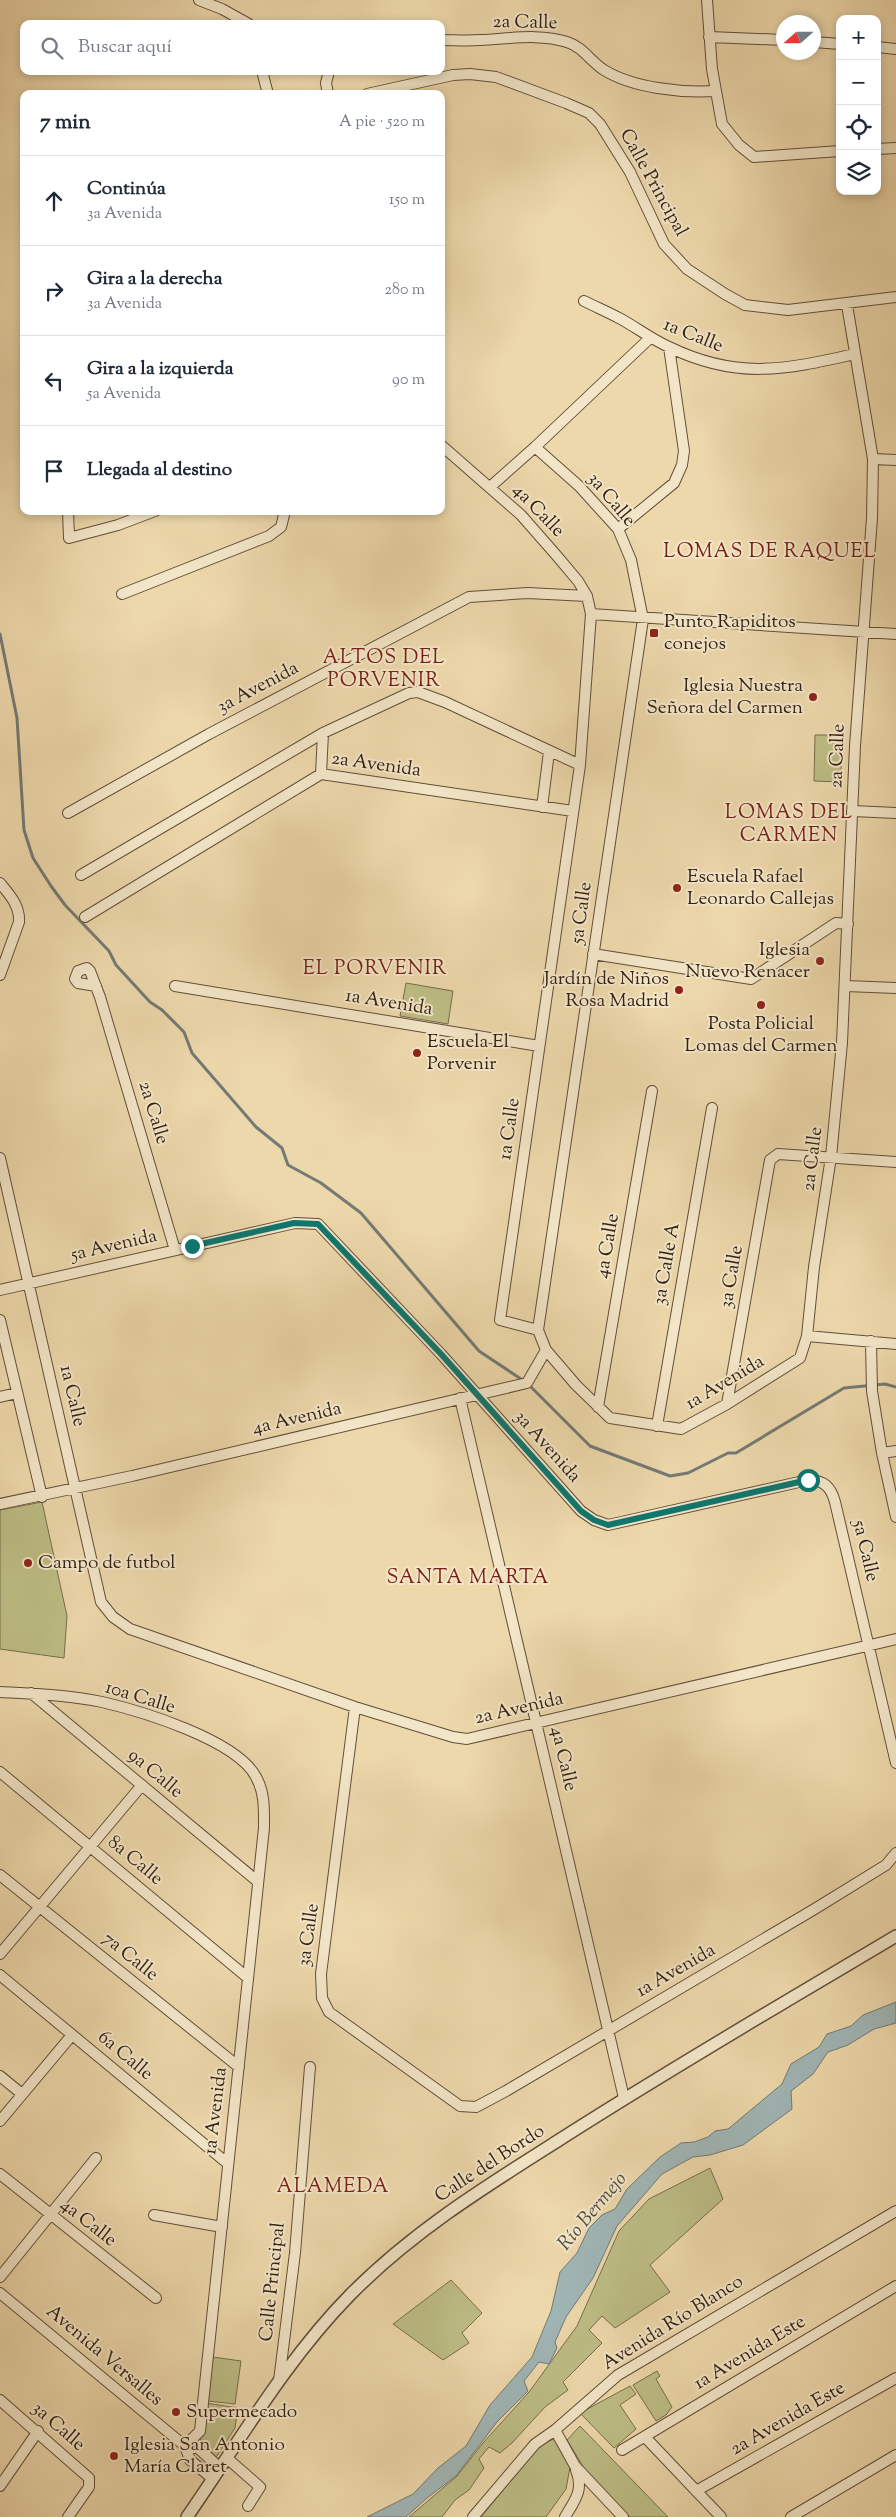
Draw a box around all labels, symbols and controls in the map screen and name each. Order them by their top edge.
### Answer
street label: 2a Calle [492,9,558,37]
north arrow [776,15,821,60]
map controls [836,15,881,195]
button: + [836,15,881,60]
search box [20,20,445,75]
icon: search [38,34,66,62]
text: Buscar aquí [78,34,172,61]
button: − [836,60,881,105]
button: locate [836,105,881,150]
text: 7 min [40,108,91,138]
text: A pie · 520 m [339,111,425,134]
street label: Calle Principal [612,124,694,242]
button: layers [836,150,881,195]
text: Continúa [87,176,166,203]
icon: ahead [40,187,68,215]
text: 150 m [389,189,425,212]
text: 3a Avenida [87,203,162,226]
text: Gira a la derecha [87,266,222,293]
icon: right [40,277,68,305]
text: 280 m [384,279,425,302]
text: 3a Avenida [87,293,162,316]
street label: 1a Calle [659,312,727,360]
text: Gira a la izquierda [87,356,233,383]
icon: left [40,367,68,395]
text: 90 m [392,369,425,392]
text: 5a Avenida [87,383,161,406]
icon: arrive [40,457,68,485]
text: Llegada al destino [87,457,232,484]
street label: 3a Calle [580,467,642,533]
street label: 4a Calle [506,478,571,544]
district label: LOMAS DE RAQUEL [663,538,877,567]
place label: Punto Rapiditos conejos [664,609,796,658]
marker: Punto Rapiditos conejos [648,627,660,639]
district label: ALTOS DEL PORVENIR [323,644,445,696]
street label: 3a Avenida [212,655,304,721]
place label: Iglesia Nuestra Señora del Carmen [647,673,803,722]
marker: Iglesia Nuestra Señora del Carmen [807,691,819,703]
street label: 2a Calle [823,723,853,789]
street label: 2a Avenida [329,745,423,785]
district label: LOMAS DEL CARMEN [725,799,853,851]
place label: Escuela Rafael Leonardo Callejas [687,864,834,913]
street label: 5a Calle [564,880,600,947]
marker: Escuela Rafael Leonardo Callejas [671,882,683,894]
place label: Iglesia Nuevo Renacer [685,937,810,986]
district label: EL PORVENIR [303,955,447,984]
marker: Iglesia Nuevo Renacer [814,955,826,967]
place label: Jardín de Niños Rosa Madrid [543,966,669,1015]
street label: 1a Avenida [343,983,435,1023]
marker: Jardín de Niños Rosa Madrid [673,984,685,996]
marker: Posta Policial Lomas del Carmen [755,999,767,1011]
place label: Posta Policial Lomas del Carmen [685,1011,837,1060]
place label: Escuela El Porvenir [427,1029,509,1078]
marker: Escuela El Porvenir [411,1047,423,1059]
street label: 2a Calle [131,1078,175,1148]
street label: 1a Calle [492,1096,528,1162]
street label: 2a Calle [796,1125,830,1193]
street label: 4a Calle [589,1211,627,1281]
street label: 3a Calle A [646,1220,688,1307]
street label: 5a Avenida [67,1223,160,1269]
route end [181,1235,204,1258]
street label: 3a Calle [713,1243,751,1311]
street label: 1a Avenida [680,1349,770,1417]
street label: 1a Calle [52,1363,92,1430]
street label: 4a Avenida [250,1396,345,1442]
street label: 3a Avenida [507,1405,587,1489]
route start [797,1469,820,1492]
street label: 5a Calle [845,1517,885,1585]
place label: Campo de futbol [38,1550,176,1577]
marker: Campo de futbol [22,1557,34,1569]
district label: SANTA MARTA [386,1564,550,1593]
street label: 10a Calle [102,1675,179,1722]
street label: 2a Avenida [472,1686,566,1732]
street label: 4a Calle [542,1724,584,1794]
street label: 9a Calle [121,1743,189,1805]
street label: 8a Calle [101,1830,169,1892]
street label: 3a Calle [291,1902,327,1968]
street label: 7a Calle [96,1926,164,1988]
street label: 1a Avenida [631,1937,721,2005]
street label: 6a Calle [91,2025,159,2087]
street label: 1a Avenida [197,2065,235,2156]
street label: Calle del Bordo [430,2118,550,2210]
water label: Río Bermejo [551,2166,635,2258]
district label: ALAMEDA [276,2173,390,2202]
street label: 4a Calle [54,2192,122,2254]
street label: Calle Principal [253,2221,293,2343]
street label: Avenida Río Blanco [597,2269,749,2377]
street label: Avenida Versalles [40,2299,168,2413]
street label: 1a Avenida Este [689,2309,811,2397]
street label: 2a Avenida Este [726,2375,851,2463]
street label: 3a Calle [25,2396,91,2458]
place label: Supermecado [186,2399,297,2426]
marker: Supermecado [170,2406,182,2418]
place label: Iglesia San Antonio María Claret [124,2432,285,2481]
marker: Iglesia San Antonio María Claret [108,2450,120,2462]

